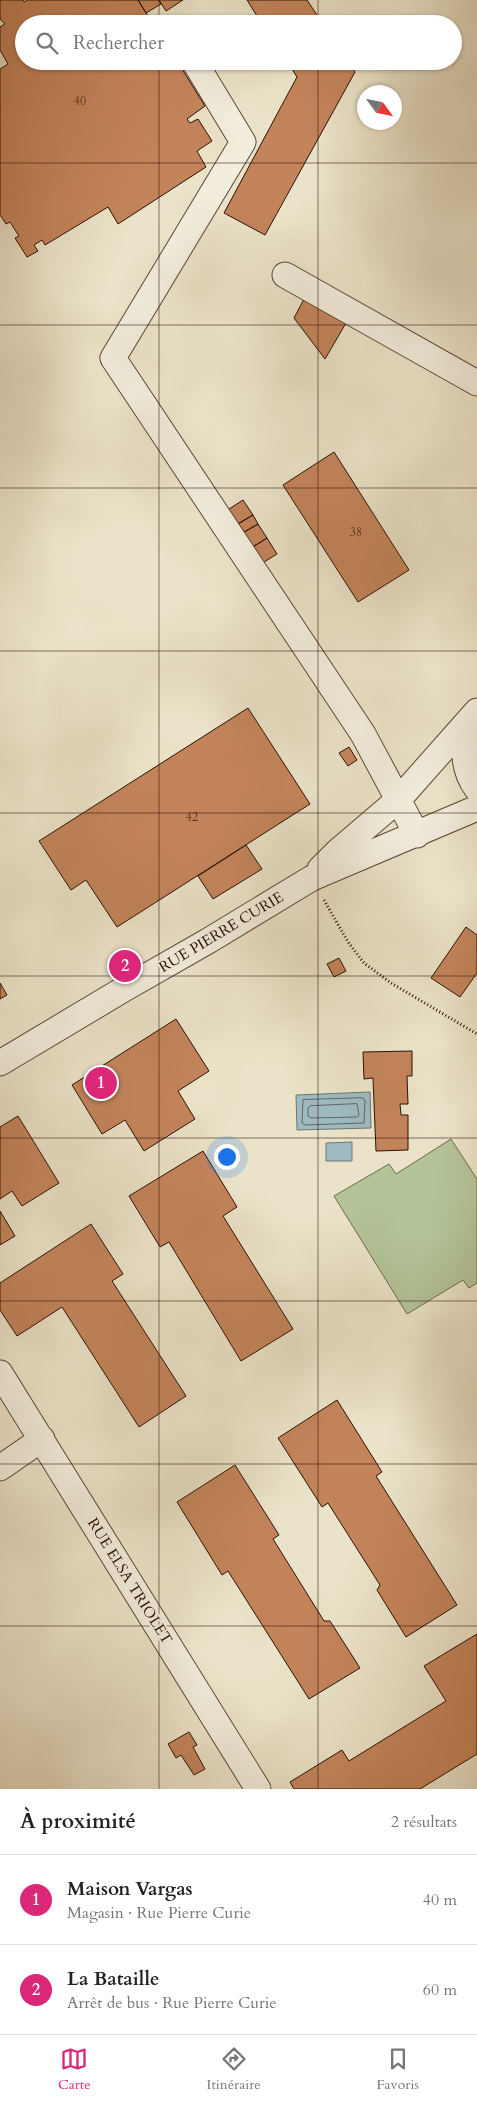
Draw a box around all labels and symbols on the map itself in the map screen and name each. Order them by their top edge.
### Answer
north arrow [357,85,402,130]
house number: 40 [74,93,86,109]
house number: 38 [350,524,362,540]
house number: 42 [186,809,198,825]
street label: RUE PIERRE CURIE [155,887,287,977]
pin: 2 [109,947,141,985]
pin: 1 [85,1064,117,1102]
your location [214,1144,240,1170]
street label: RUE ELSA TRIOLET [83,1514,177,1648]

